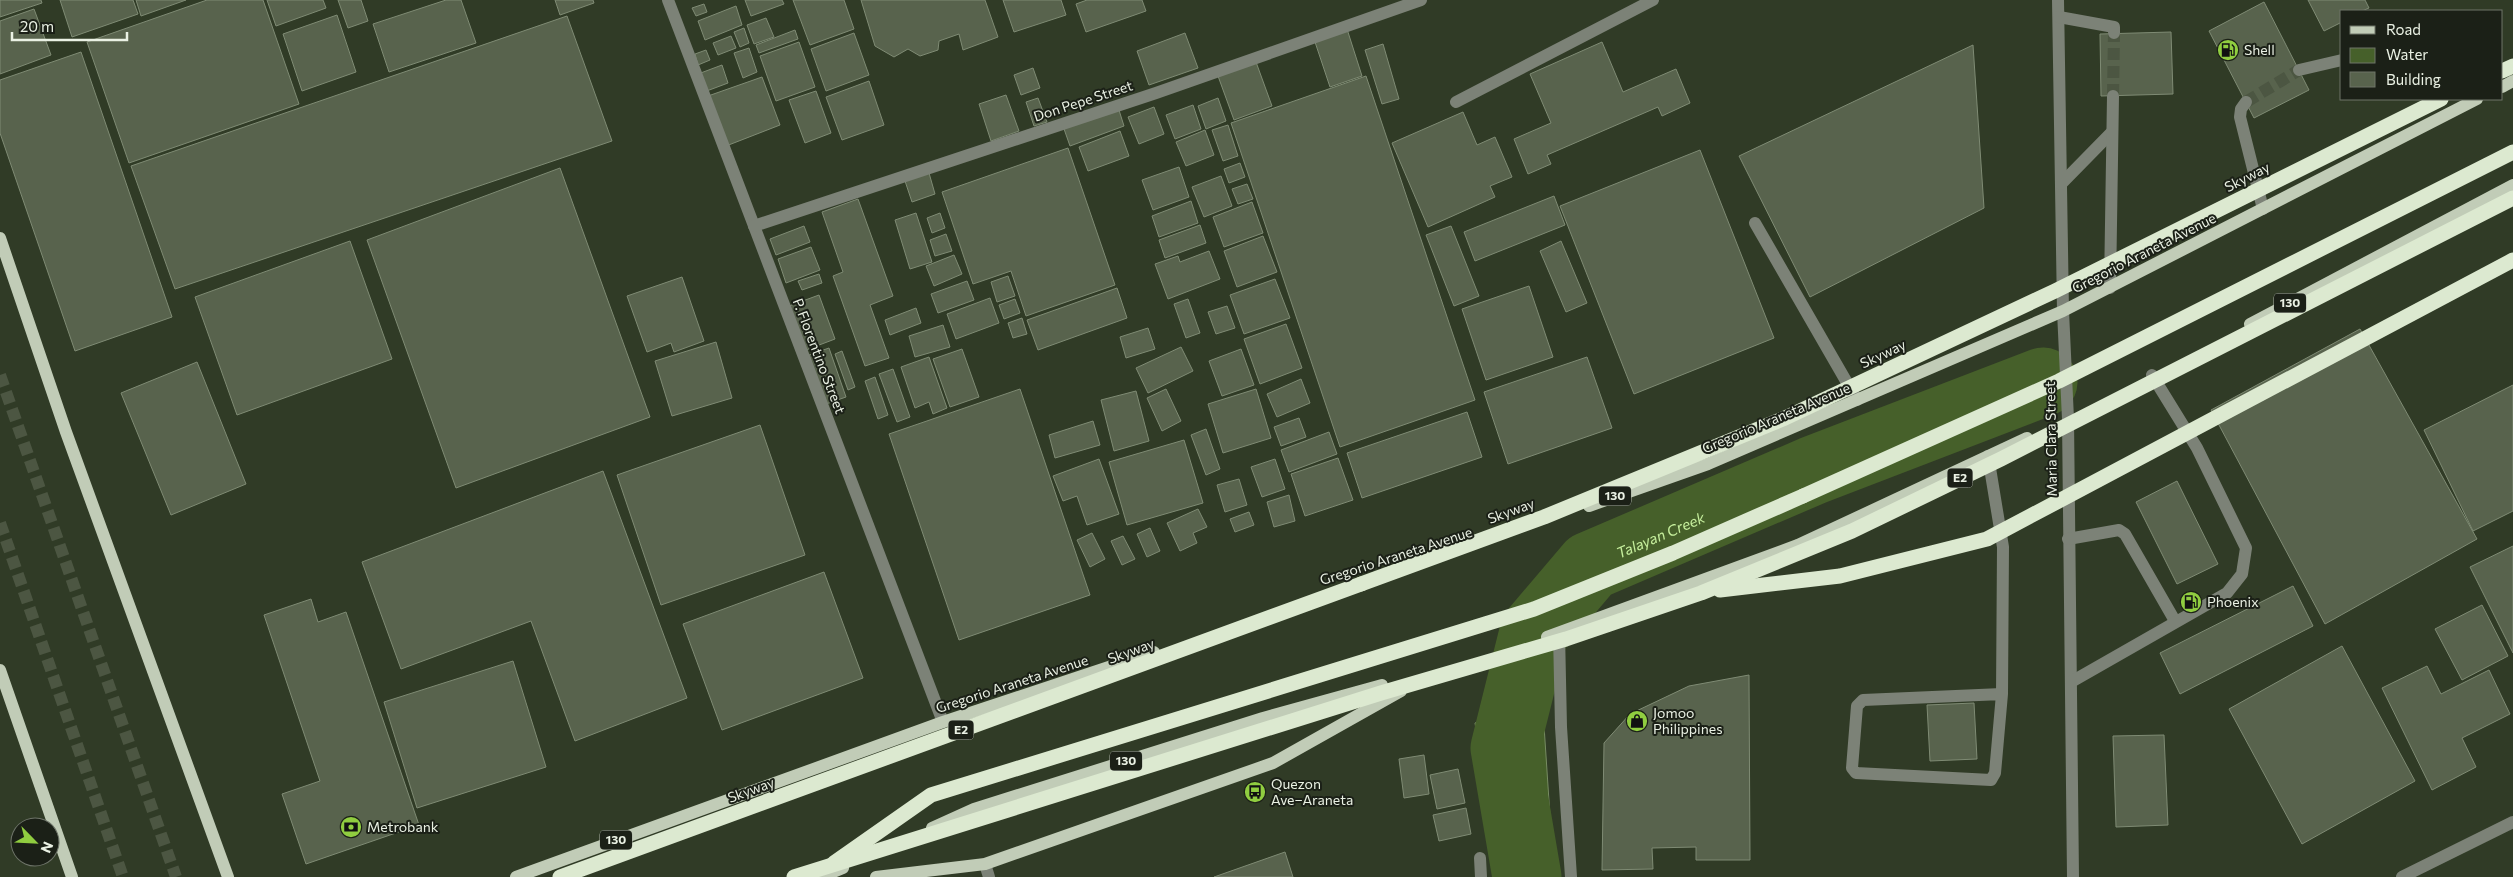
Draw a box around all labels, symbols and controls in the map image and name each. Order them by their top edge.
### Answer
scale bar [12,10,128,42]
legend [2340,10,2503,100]
text: 20 m [20,17,54,35]
text: Road [2386,20,2421,38]
fuel station icon: Shell [2216,38,2240,62]
place label: Shell [2244,41,2275,58]
text: Water [2386,45,2428,63]
text: Building [2386,70,2441,88]
street label: Don Pepe Street [1031,76,1135,125]
street label: Skyway [2221,158,2272,195]
street label: Gregorio Araneta Avenue [2069,209,2219,296]
road number: 130 [2274,294,2306,312]
street label: P. Florentino Street [790,296,849,416]
street label: Skyway [1857,336,1908,372]
street label: Gregorio Araneta Avenue [1699,379,1852,456]
street label: Maria Clara Street [2041,381,2060,497]
road number: E2 [1948,468,1972,488]
road number: 130 [1599,486,1631,506]
street label: Skyway [1485,494,1537,527]
water label: Talayan Creek [1613,508,1708,562]
street label: Gregorio Araneta Avenue [1318,523,1474,588]
fuel station icon: Phoenix [2179,590,2203,614]
place label: Phoenix [2207,593,2259,610]
street label: Skyway [1105,634,1157,667]
street label: Gregorio Araneta Avenue [934,651,1090,716]
place label: Jomoo Philippines [1653,704,1723,737]
shop icon: Jomoo Philippines [1625,709,1649,733]
road number: E2 [948,720,974,740]
road number: 130 [1110,751,1142,770]
street label: Skyway [725,773,777,806]
place label: Quezon Ave–Araneta [1271,775,1353,808]
bus stop icon: Quezon Ave–Araneta [1243,780,1267,804]
bank icon: Metrobank [339,815,363,839]
north arrow [10,817,60,867]
place label: Metrobank [367,818,439,835]
road number: 130 [600,830,632,850]
text: N [37,839,57,856]

